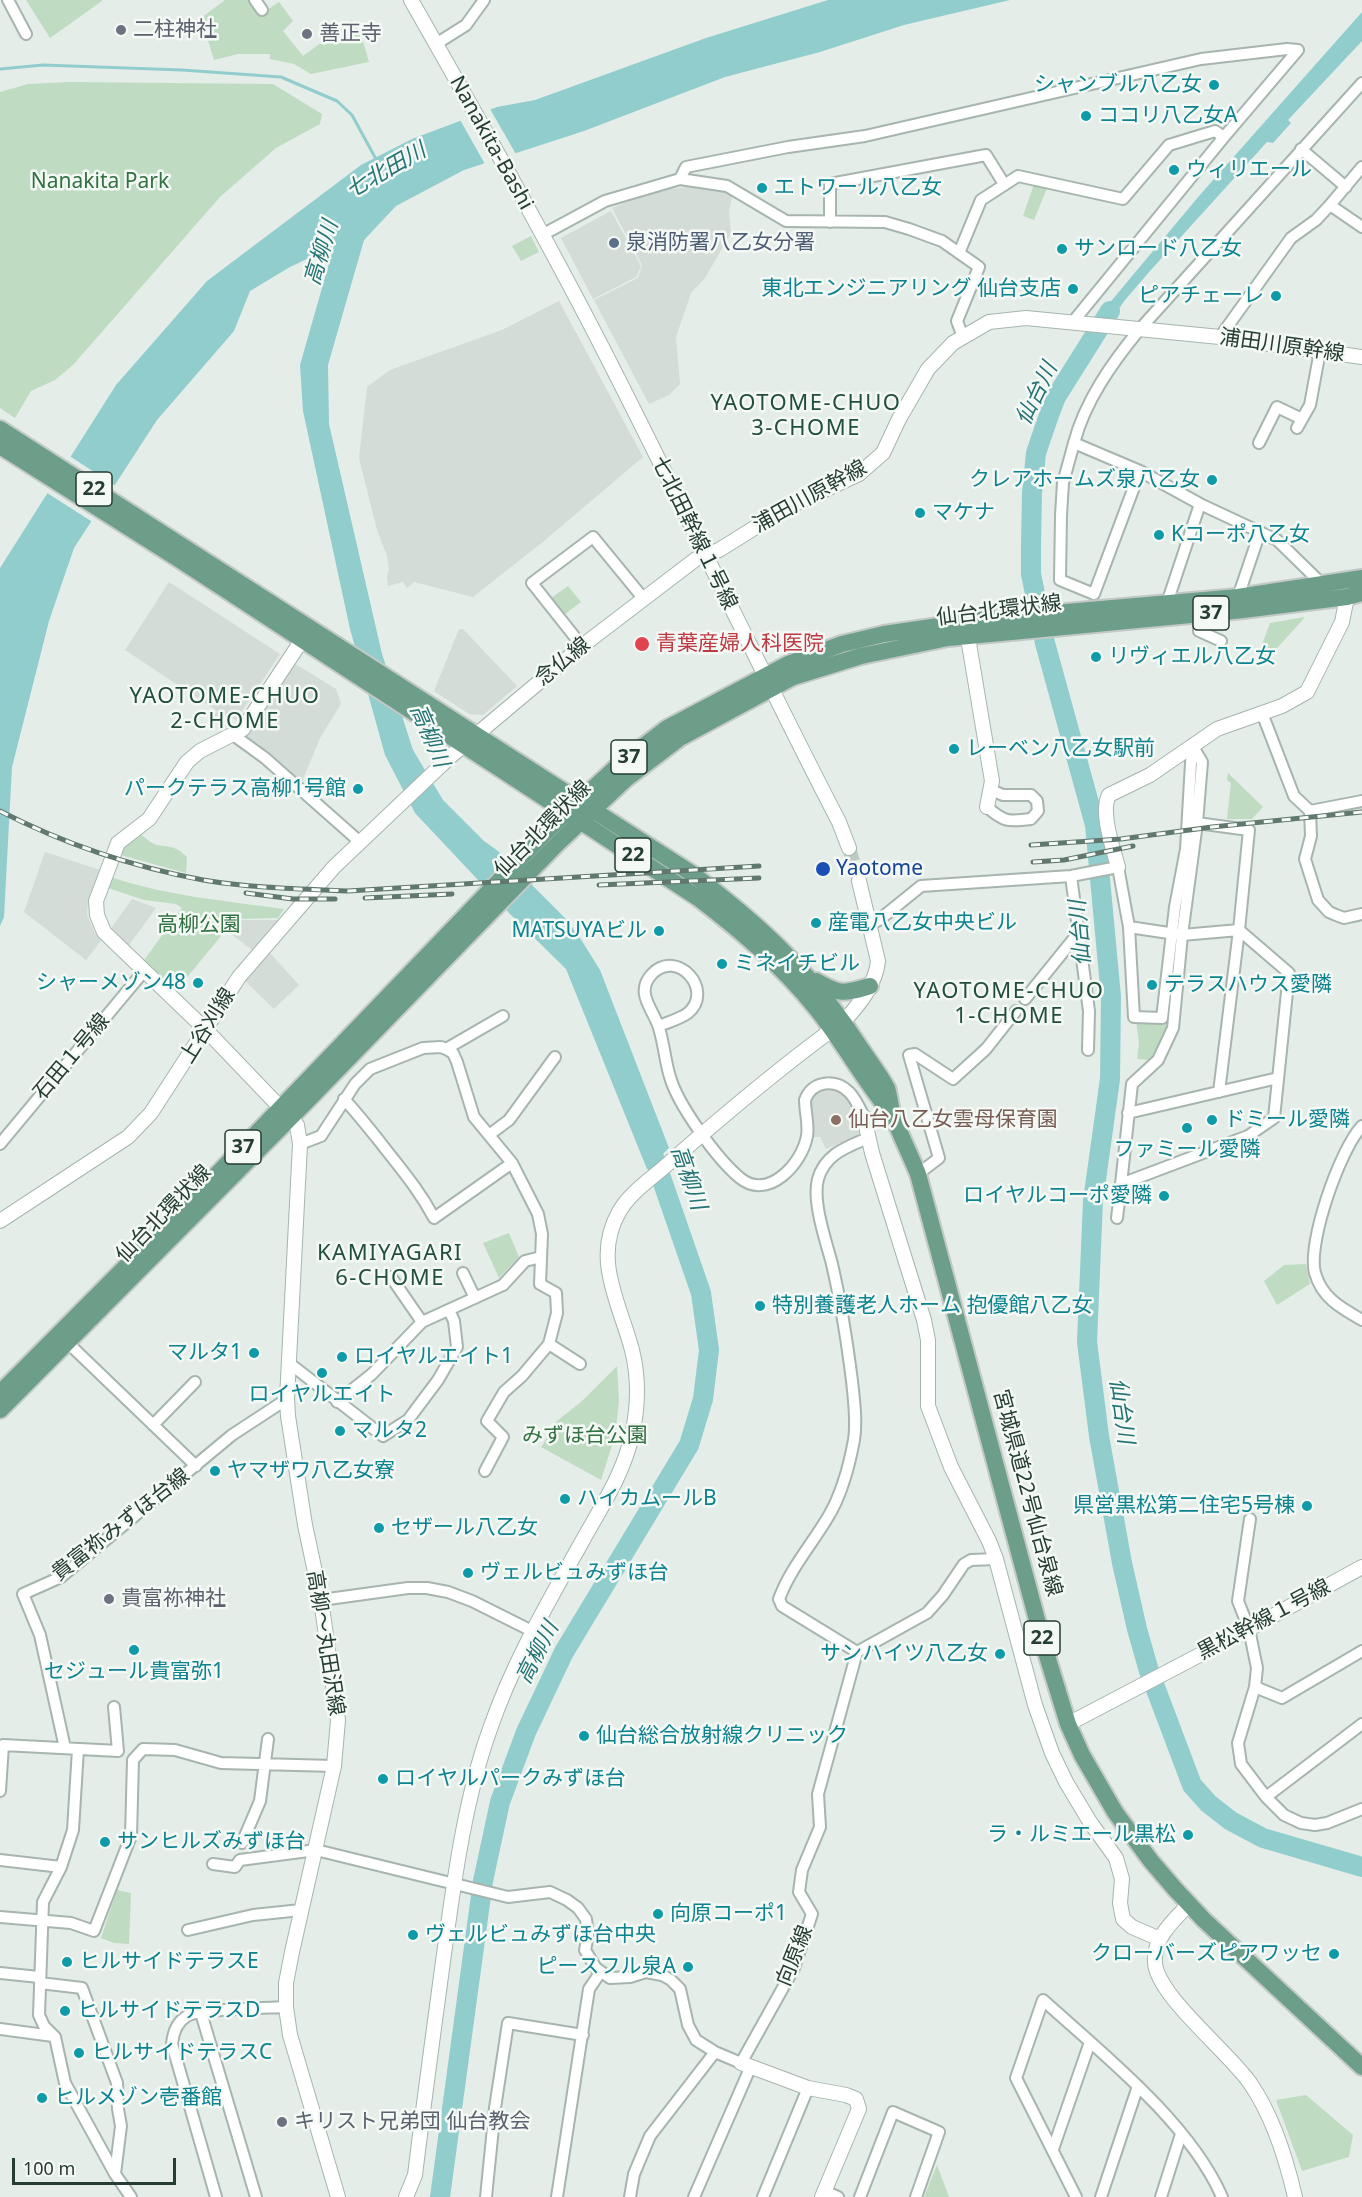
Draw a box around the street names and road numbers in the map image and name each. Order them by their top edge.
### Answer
street label: Nanakita-Bashi [444,72,538,214]
street label: 浦田川原幹線 [1218,325,1346,367]
street label: 七北田幹線１号線 [646,452,742,614]
street label: 浦田川原幹線 [749,455,871,539]
road number: 22 [76,472,112,506]
street label: 仙台北環状線 [935,591,1063,631]
road number: 37 [1193,596,1229,630]
street label: 念仏線 [531,632,595,692]
road number: 37 [611,740,647,774]
street label: 仙台北環状線 [490,776,596,882]
road number: 22 [615,838,651,872]
street label: 上谷刈線 [175,984,241,1068]
street label: 石田１号線 [29,1009,115,1105]
road number: 37 [225,1130,261,1164]
street label: 仙台北環状線 [111,1160,217,1268]
street label: 宮城県道22号仙台泉線 [987,1387,1067,1599]
street label: 貴富祢みずほ台線 [47,1463,195,1587]
street label: 高柳～丸田沢線 [301,1568,349,1718]
street label: 黒松幹線１号線 [1193,1574,1335,1666]
road number: 22 [1024,1621,1060,1655]
street label: 向原線 [772,1922,818,1990]

